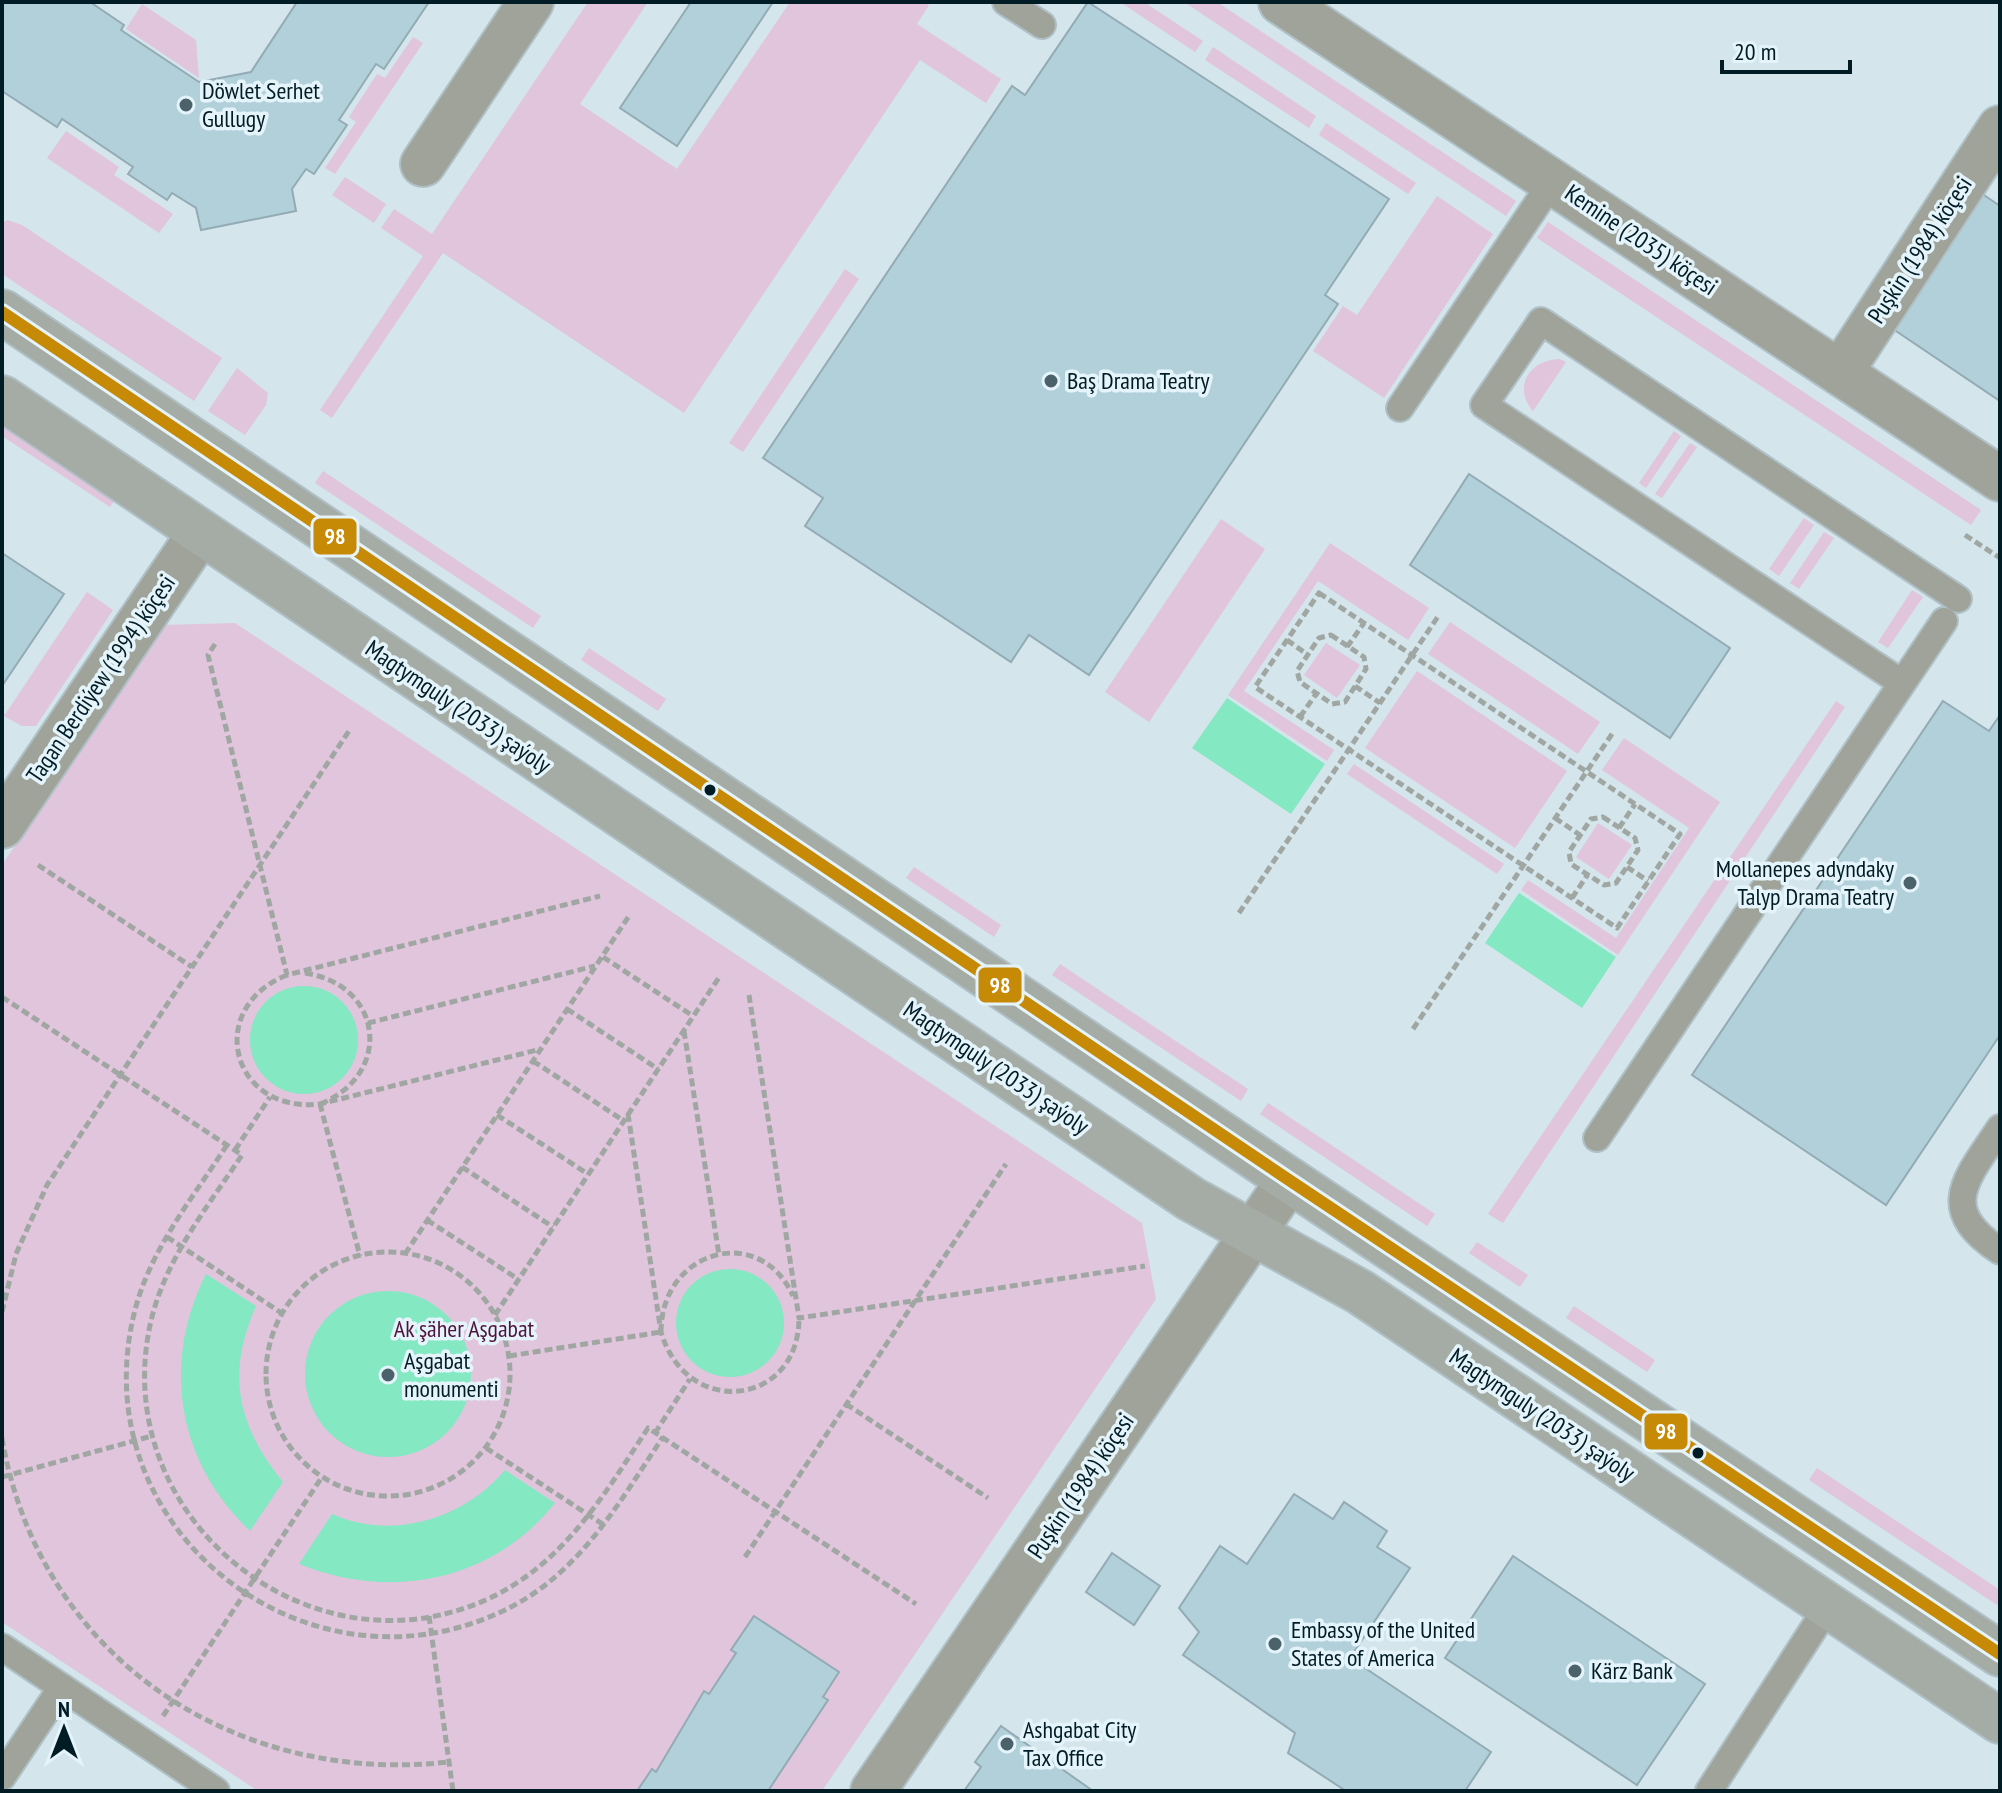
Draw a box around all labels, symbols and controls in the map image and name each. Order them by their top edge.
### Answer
scale bar [1722,24,1850,74]
text: 20 m [1734,36,1776,67]
place label: Döwlet Serhet Gullugy [202,75,320,134]
marker: Döwlet Serhet Gullugy [177,96,195,114]
street label: Puşkin (1984) köçesi [1861,170,1979,329]
street label: Kemine (2035) köçesi [1559,177,1724,302]
place label: Baş Drama Teatry [1067,365,1210,396]
marker: Baş Drama Teatry [1042,372,1060,390]
line badge: 98 [312,517,358,556]
text: 98 [324,522,346,550]
street label: Tagan Berdiýew (1994) köçesi [19,568,182,789]
street label: Magtymguly (2033) şaýoly [360,633,557,780]
unlabelled marker [702,782,718,798]
place label: Mollanepes adyndaky Talyp Drama Teatry [1716,853,1894,912]
marker: Mollanepes adyndaky Talyp Drama Teatry [1901,874,1919,892]
line badge: 98 [977,966,1023,1004]
text: 98 [989,971,1011,999]
street label: Magtymguly (2033) şaýoly [898,994,1095,1141]
park label: Ak şäher Aşgabat [394,1313,535,1344]
street label: Magtymguly (2033) şaýoly [1444,1341,1641,1488]
place label: Aşgabat monumenti [404,1345,499,1404]
marker: Aşgabat monumenti [379,1366,397,1384]
street label: Puşkin (1984) köçesi [1020,1407,1141,1564]
line badge: 98 [1643,1412,1689,1451]
text: 98 [1655,1417,1677,1445]
unlabelled marker [1690,1445,1706,1461]
place label: Embassy of the United States of America [1291,1614,1475,1673]
marker: Embassy of the United States of America [1266,1635,1284,1653]
place label: Kärz Bank [1591,1655,1674,1686]
marker: Kärz Bank [1566,1662,1584,1680]
north arrow [24,1689,104,1769]
text: N [58,1695,70,1723]
place label: Ashgabat City Tax Office [1023,1714,1136,1773]
marker: Ashgabat City Tax Office [998,1735,1016,1753]

